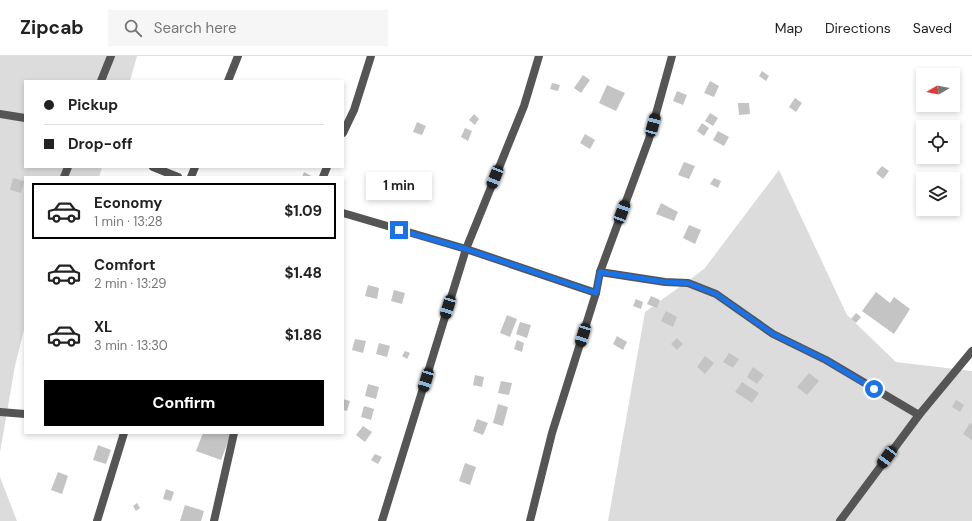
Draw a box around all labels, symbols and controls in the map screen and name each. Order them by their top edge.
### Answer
search box [108,10,388,46]
text: Zipcab [20,15,84,40]
icon: search [122,17,144,39]
text: Search here [154,18,237,38]
text: Map [775,19,803,37]
text: Directions [825,19,891,37]
text: Saved [913,19,952,37]
north arrow [916,68,960,112]
map controls [916,68,960,216]
text: Pickup [68,95,118,115]
car [644,112,662,138]
button: locate [916,120,960,164]
text: Drop-off [68,134,133,154]
car [485,164,505,190]
callout: 1 min [366,172,432,200]
button: layers [916,172,960,216]
text: 1 min [383,177,415,194]
icon: car [46,193,82,229]
text: Economy [94,193,162,213]
car [612,199,632,225]
text: $1.09 [284,201,322,221]
text: 1 min · 13:28 [94,213,163,230]
route end [390,221,408,239]
icon: car [46,255,82,291]
text: Comfort [94,255,155,275]
text: $1.48 [284,263,322,283]
text: 2 min · 13:29 [94,275,167,292]
car [439,294,457,320]
icon: car [46,317,82,353]
text: XL [94,317,112,337]
car [574,322,592,348]
text: $1.86 [285,325,322,345]
text: 3 min · 13:30 [94,337,168,354]
car [417,367,435,393]
button: Confirm [44,380,324,426]
route start [865,380,883,398]
car [875,444,899,470]

